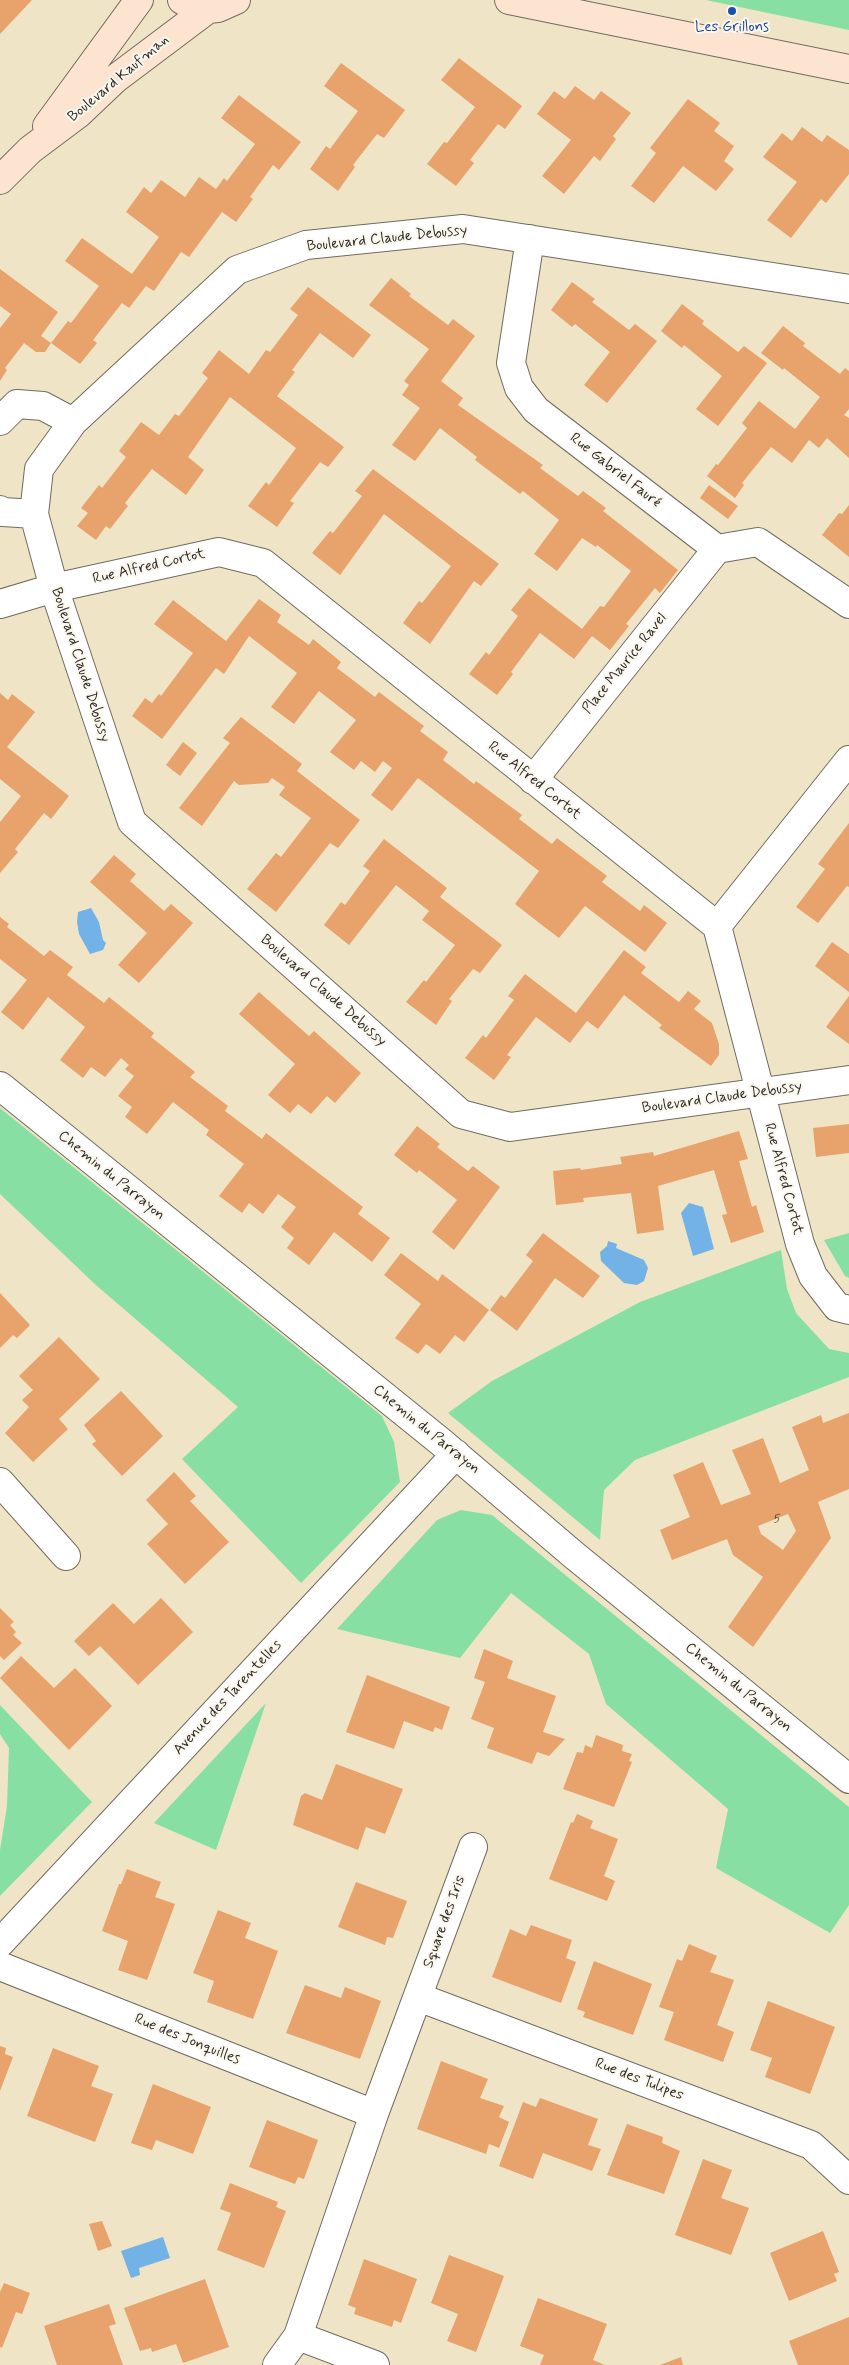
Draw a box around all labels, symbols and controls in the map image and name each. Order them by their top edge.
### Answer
marker: Les Grillons [726,5,738,17]
place label: Les Grillons [695,19,769,37]
street label: Boulevard Kaufman [65,31,173,127]
street label: Boulevard Claude Debussy [306,222,468,256]
street label: Rue Gabriel Fauré [566,430,664,512]
street label: Rue Alfred Cortot [91,545,207,589]
street label: Boulevard Claude Debussy [47,586,113,744]
street label: Place Maurice Ravel [579,610,671,718]
street label: Rue Alfred Cortot [484,738,584,824]
street label: Boulevard Claude Debussy [256,931,390,1051]
street label: Boulevard Claude Debussy [641,1078,803,1118]
street label: Rue Alfred Cortot [759,1121,807,1237]
street label: Chemin du Parrayon [54,1127,168,1225]
street label: Chemin du Parrayon [369,1381,483,1479]
house number: 5 [773,1512,781,1526]
street label: Avenue des Tarentelles [170,1637,286,1759]
street label: Chemin du Parrayon [681,1639,795,1737]
street label: Square des Iris [420,1873,470,1971]
street label: Rue des Jonquilles [131,2011,243,2069]
street label: Rue des Tulipes [592,2055,686,2105]

